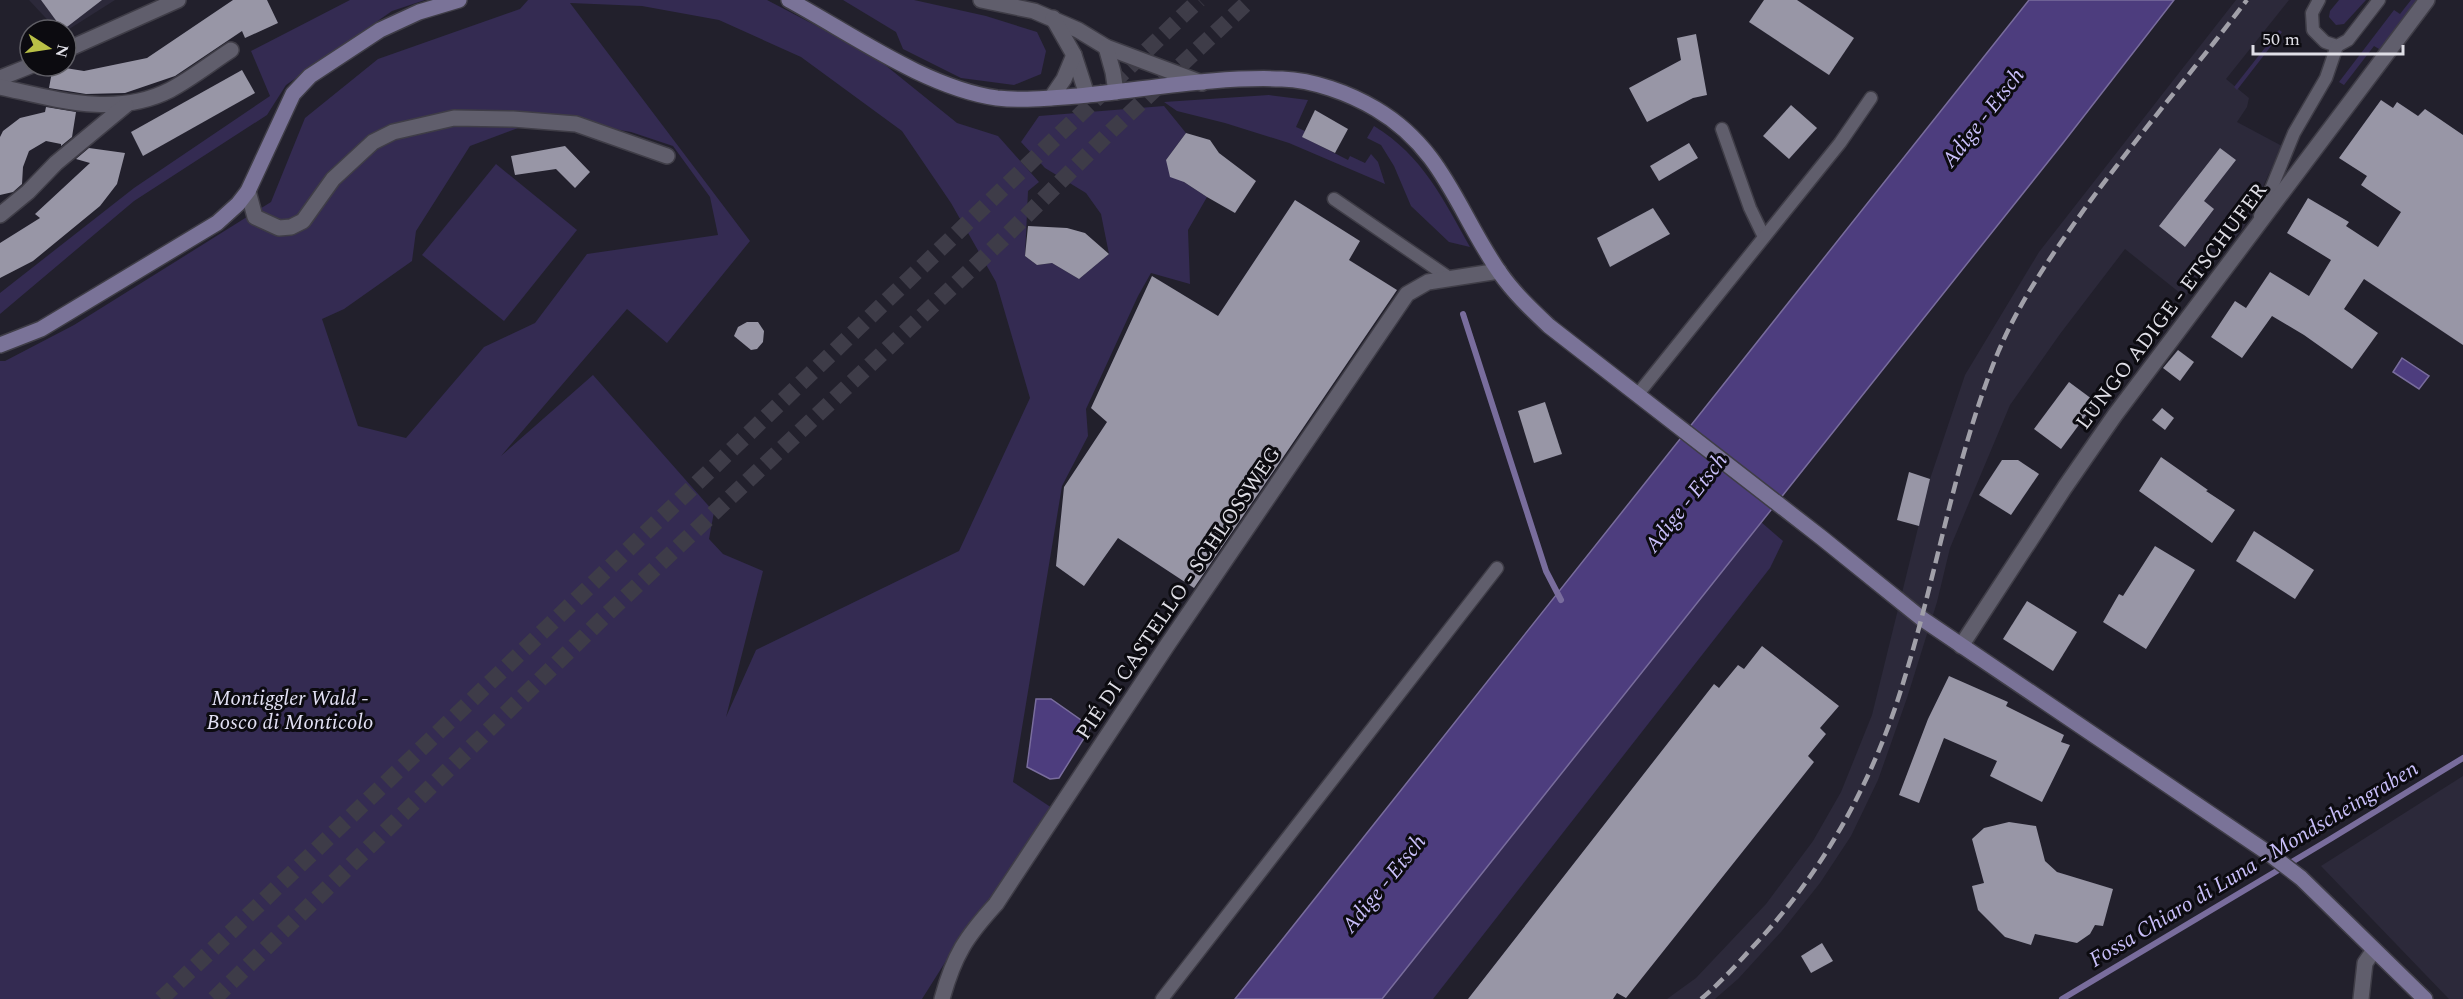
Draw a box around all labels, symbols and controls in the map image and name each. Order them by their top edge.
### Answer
north arrow [18,18,78,78]
scale bar [2253,18,2403,56]
text: 50 m [2262,26,2300,53]
text: N [49,42,75,60]
water label: Adige - Etsch [1933,61,2033,176]
street label: LUNGO ADIGE - ETSCHUFER [2068,176,2275,437]
street label: PIÉ DI CASTELLO - SCHLOSSWEG [1068,440,1289,747]
water label: Adige - Etsch [1636,446,1736,561]
park label: Montiggler Wald - Bosco di Monticolo [206,683,374,739]
water label: Fossa Chiaro di Luna - Mondscheingraben [2083,752,2425,976]
water label: Adige - Etsch [1333,827,1434,941]

